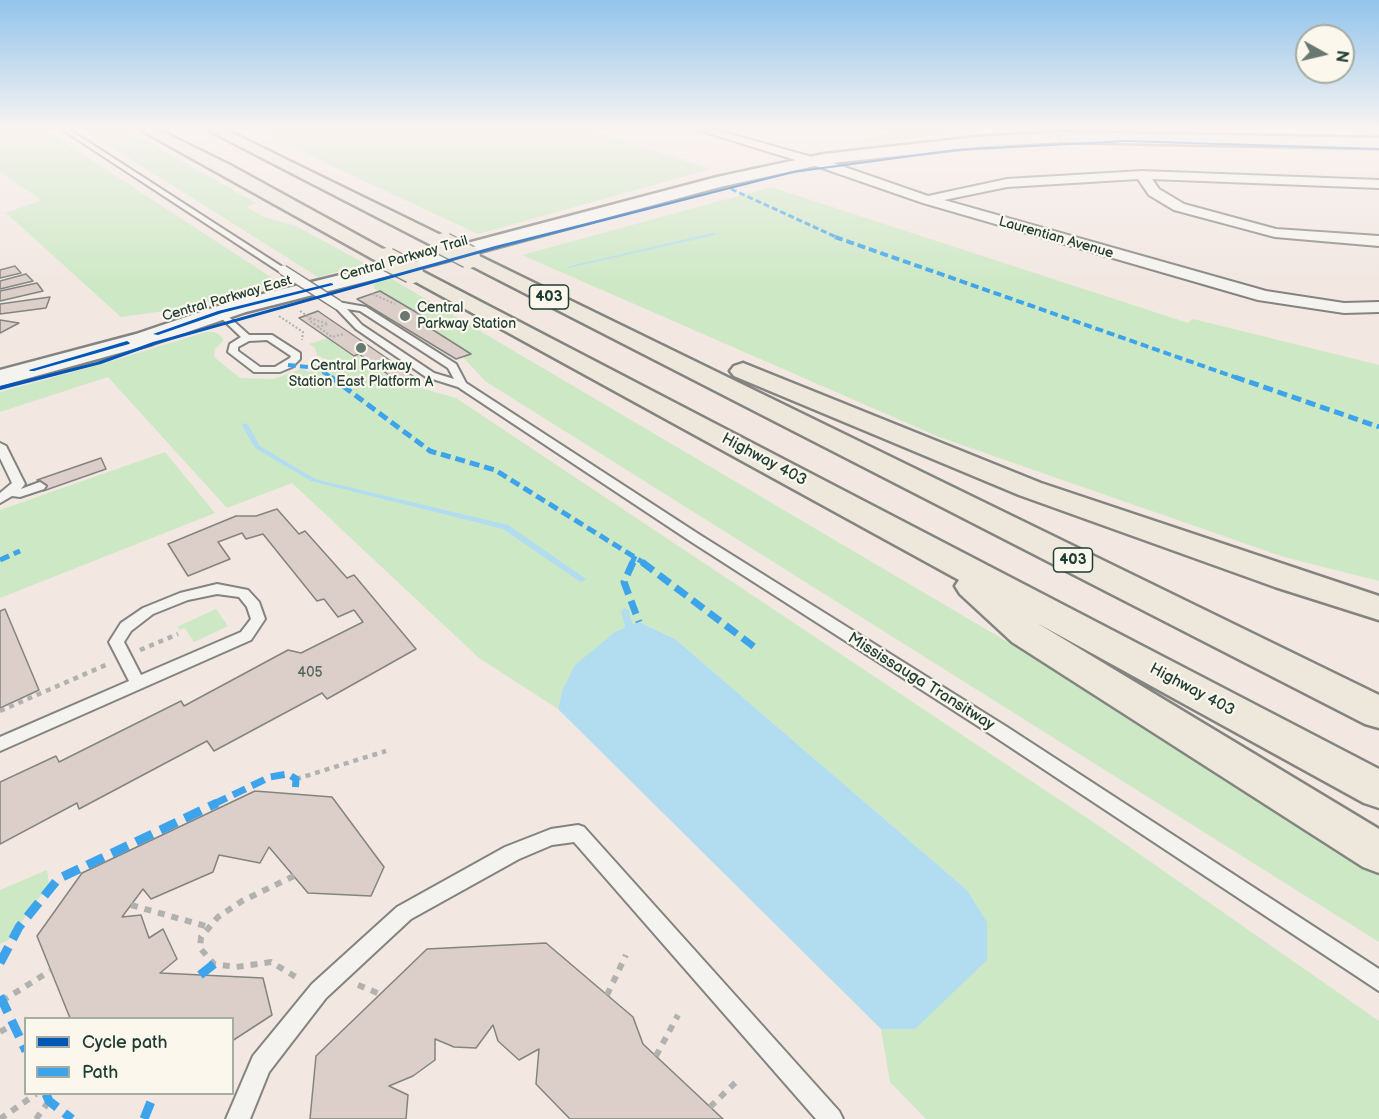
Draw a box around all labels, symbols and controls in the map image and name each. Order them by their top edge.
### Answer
north arrow [1295,24,1355,84]
text: N [1331,49,1352,64]
street label: Laurentian Avenue [997,214,1115,262]
street label: Central Parkway Trail [338,233,470,285]
street label: Central Parkway East [160,272,294,326]
road number: 403 [530,285,568,309]
place label: Central Parkway Station [417,300,516,332]
marker: Central Parkway Station [398,309,412,323]
marker: Central Parkway Station East Platform A [354,341,368,355]
place label: Central Parkway Station East Platform A [289,358,433,390]
street label: Highway 403 [718,430,810,490]
road number: 403 [1054,548,1092,572]
street label: Mississauga Transitway [844,629,998,735]
street label: Highway 403 [1146,660,1238,720]
house number: 405 [298,665,322,681]
legend [24,1017,234,1095]
text: Cycle path [82,1032,168,1053]
text: Path [82,1062,118,1083]

